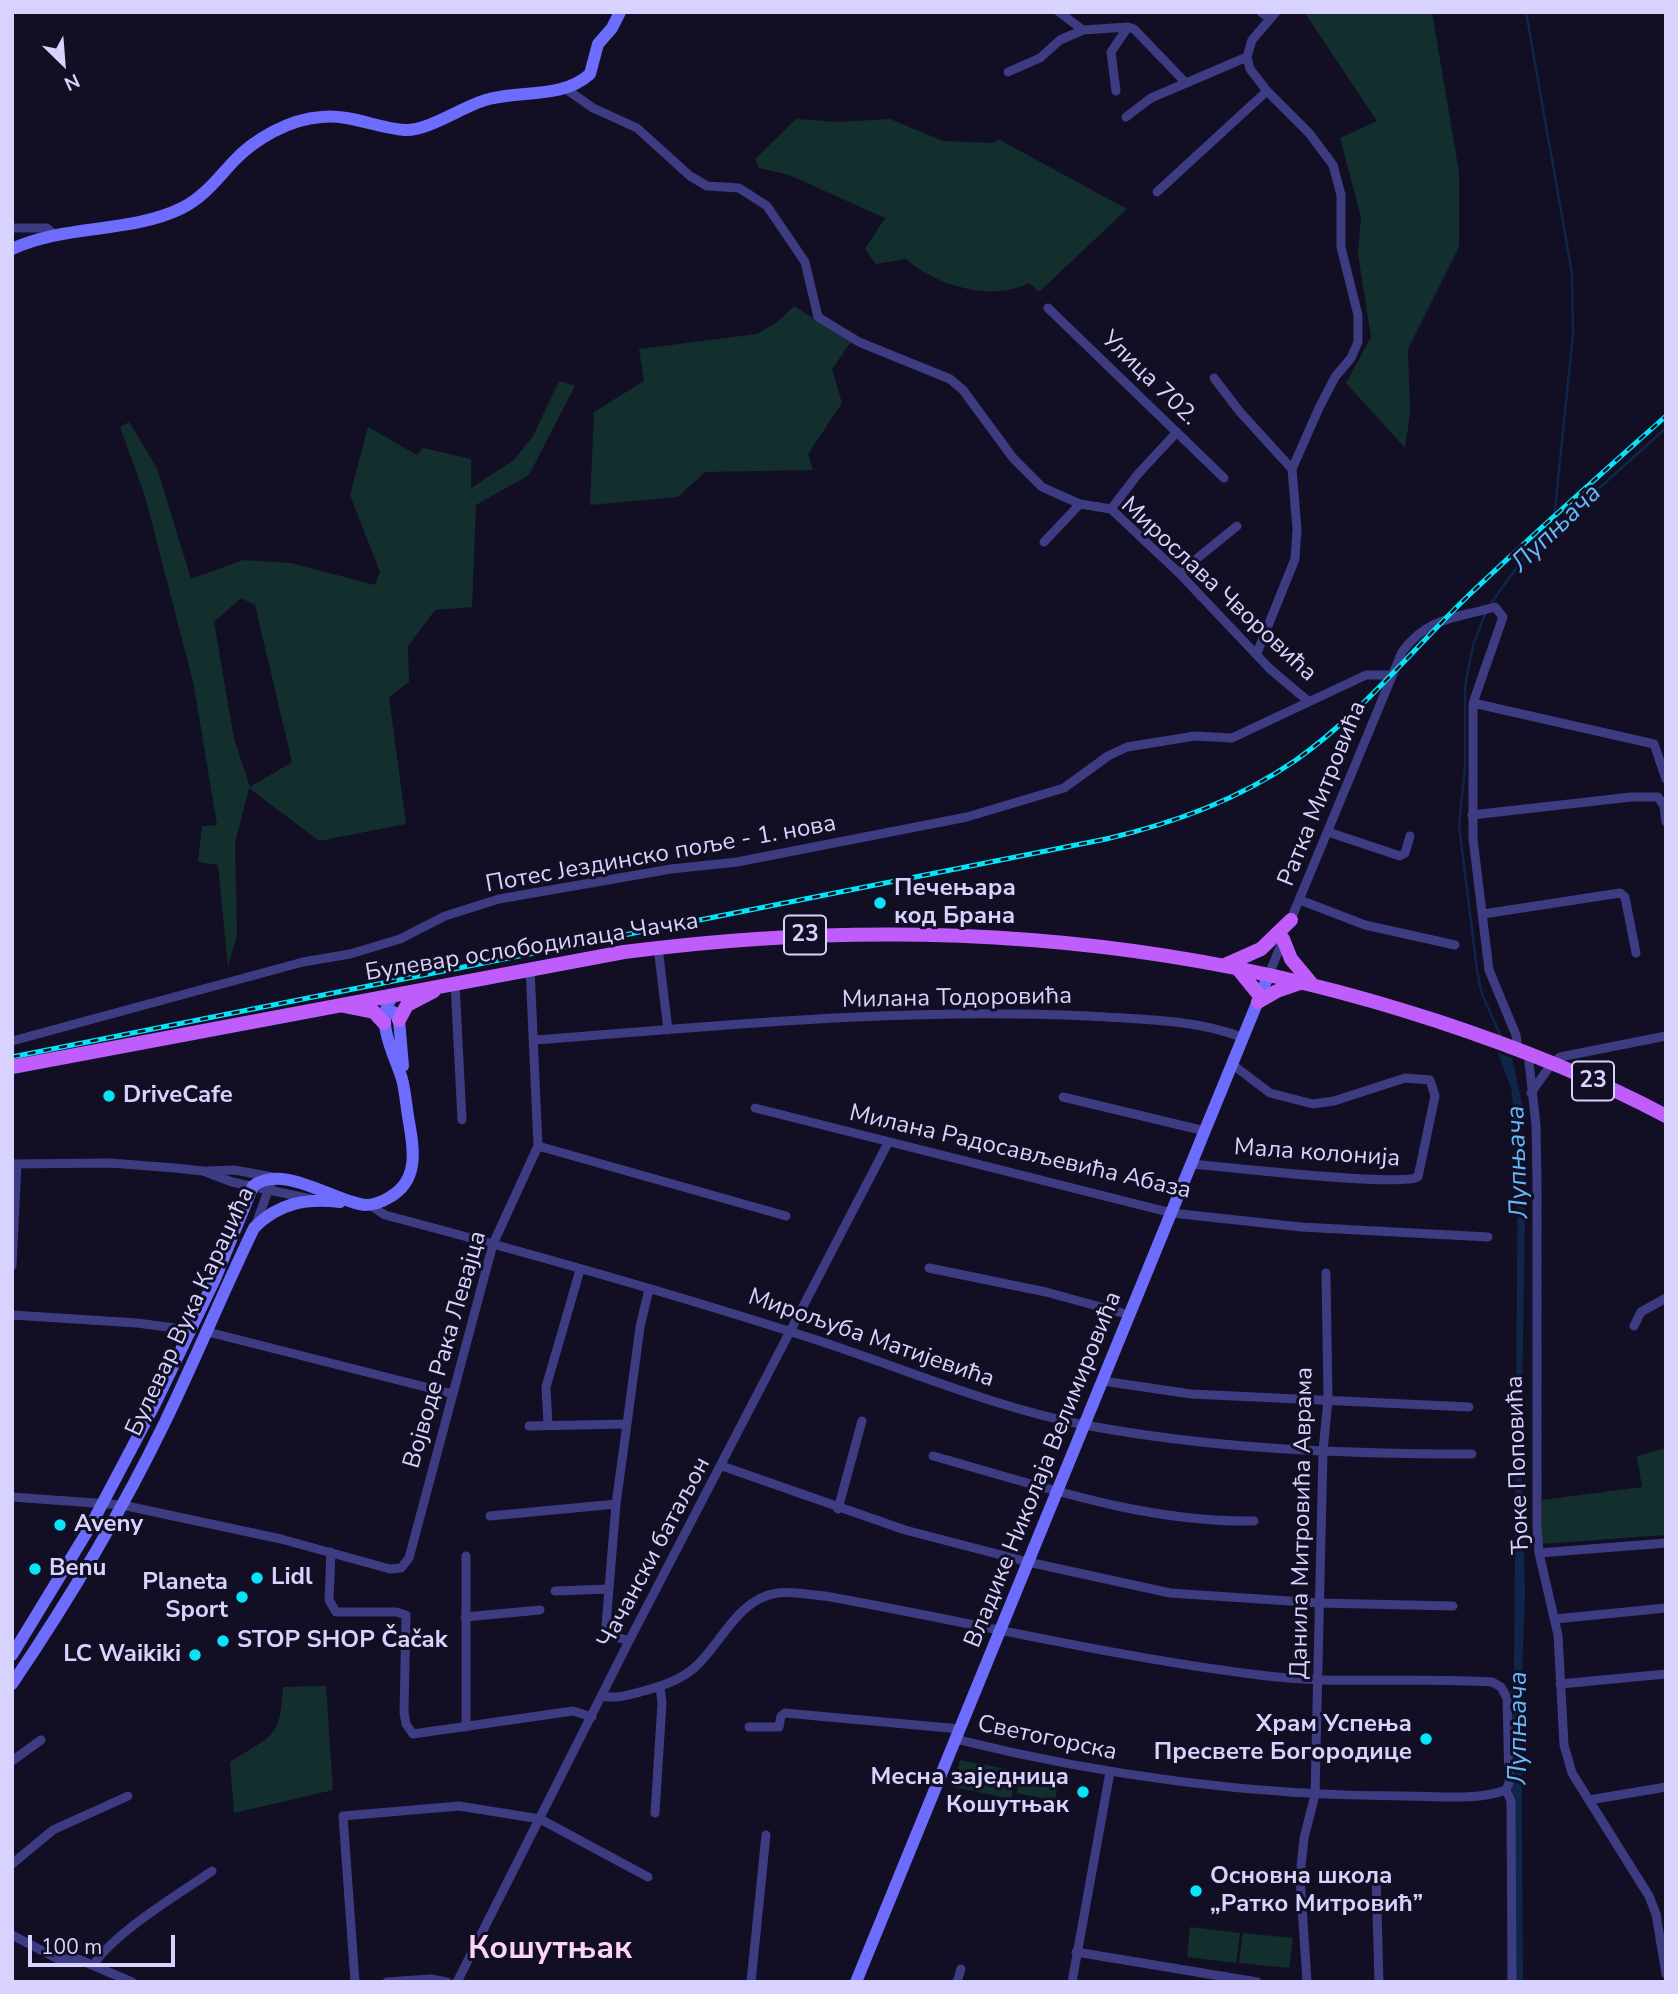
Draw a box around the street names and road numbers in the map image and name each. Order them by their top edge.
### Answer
street label: Улица 702. [1095,326,1203,432]
street label: Мирослава Чворовића [1114,492,1322,688]
street label: Ратка Митровића [1273,697,1373,891]
street label: Потес Јездинско поље - 1. нова [484,810,838,900]
street label: Булевар ослободилаца Чачка [363,907,701,989]
road number: 23 [784,916,826,954]
street label: Милана Тодоровића [842,983,1072,1015]
road number: 23 [1572,1062,1614,1100]
street label: Милана Радосављевића Абаза [846,1100,1194,1206]
street label: Мала колонија [1233,1134,1401,1174]
street label: Булевар Вука Караџића [121,1183,261,1441]
street label: Војводе Рака Левајца [398,1228,494,1472]
street label: Мирољуба Матијевића [744,1283,998,1395]
street label: Владике Николаја Велимировића [959,1288,1129,1652]
street label: Данила Митровића Аврама [1286,1367,1320,1679]
street label: Ђоке Поповића [1501,1375,1537,1555]
street label: Чачански батаљон [592,1453,718,1653]
street label: Светогорска [975,1710,1119,1768]

